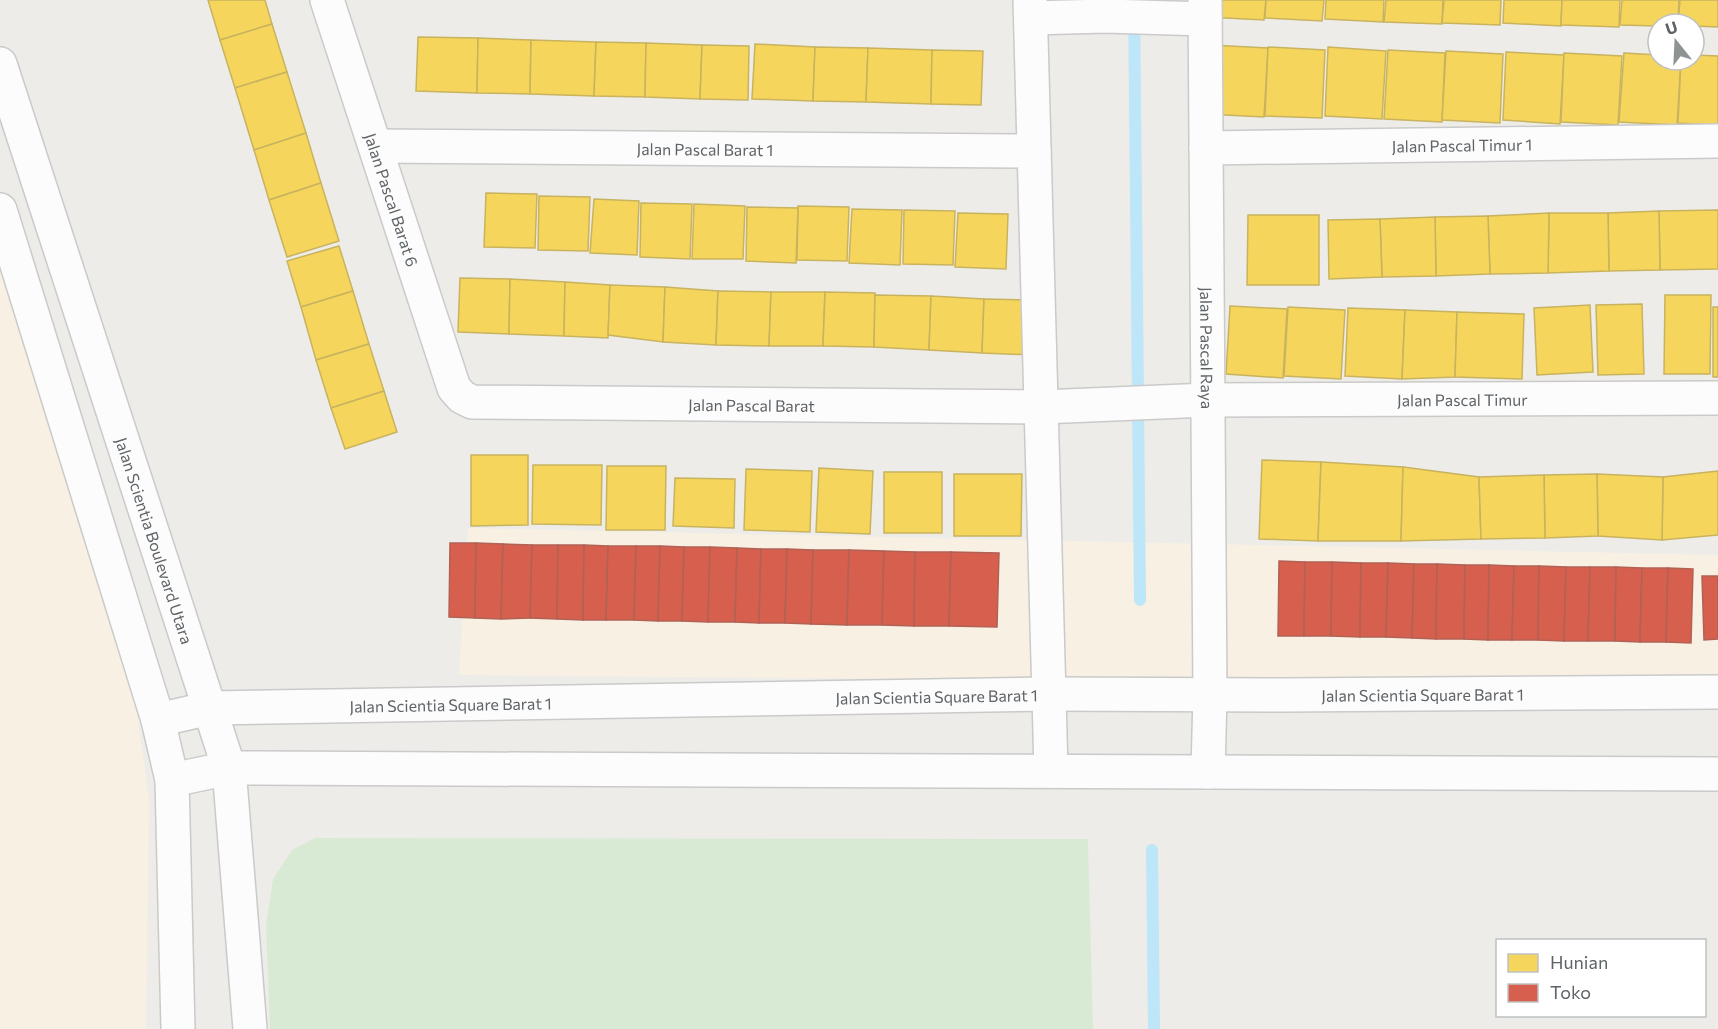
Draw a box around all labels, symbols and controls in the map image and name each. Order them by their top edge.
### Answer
north arrow [1646,12,1706,72]
text: U [1663,16,1680,38]
street label: Jalan Pascal Barat 6 [362,130,423,269]
street label: Jalan Pascal Timur 1 [1392,134,1532,155]
street label: Jalan Pascal Barat 1 [637,138,773,159]
street label: Jalan Pascal Raya [1198,287,1217,409]
street label: Jalan Pascal Timur [1397,389,1528,409]
street label: Jalan Pascal Barat [688,394,815,415]
street label: Jalan Scientia Boulevard Utara [112,435,197,646]
street label: Jalan Scientia Square Barat 1 [1321,684,1524,704]
street label: Jalan Scientia Square Barat 1 [835,685,1038,707]
street label: Jalan Scientia Square Barat 1 [349,693,552,715]
legend [1496,939,1706,1017]
text: Hunian [1550,951,1608,973]
text: Toko [1550,981,1591,1003]

